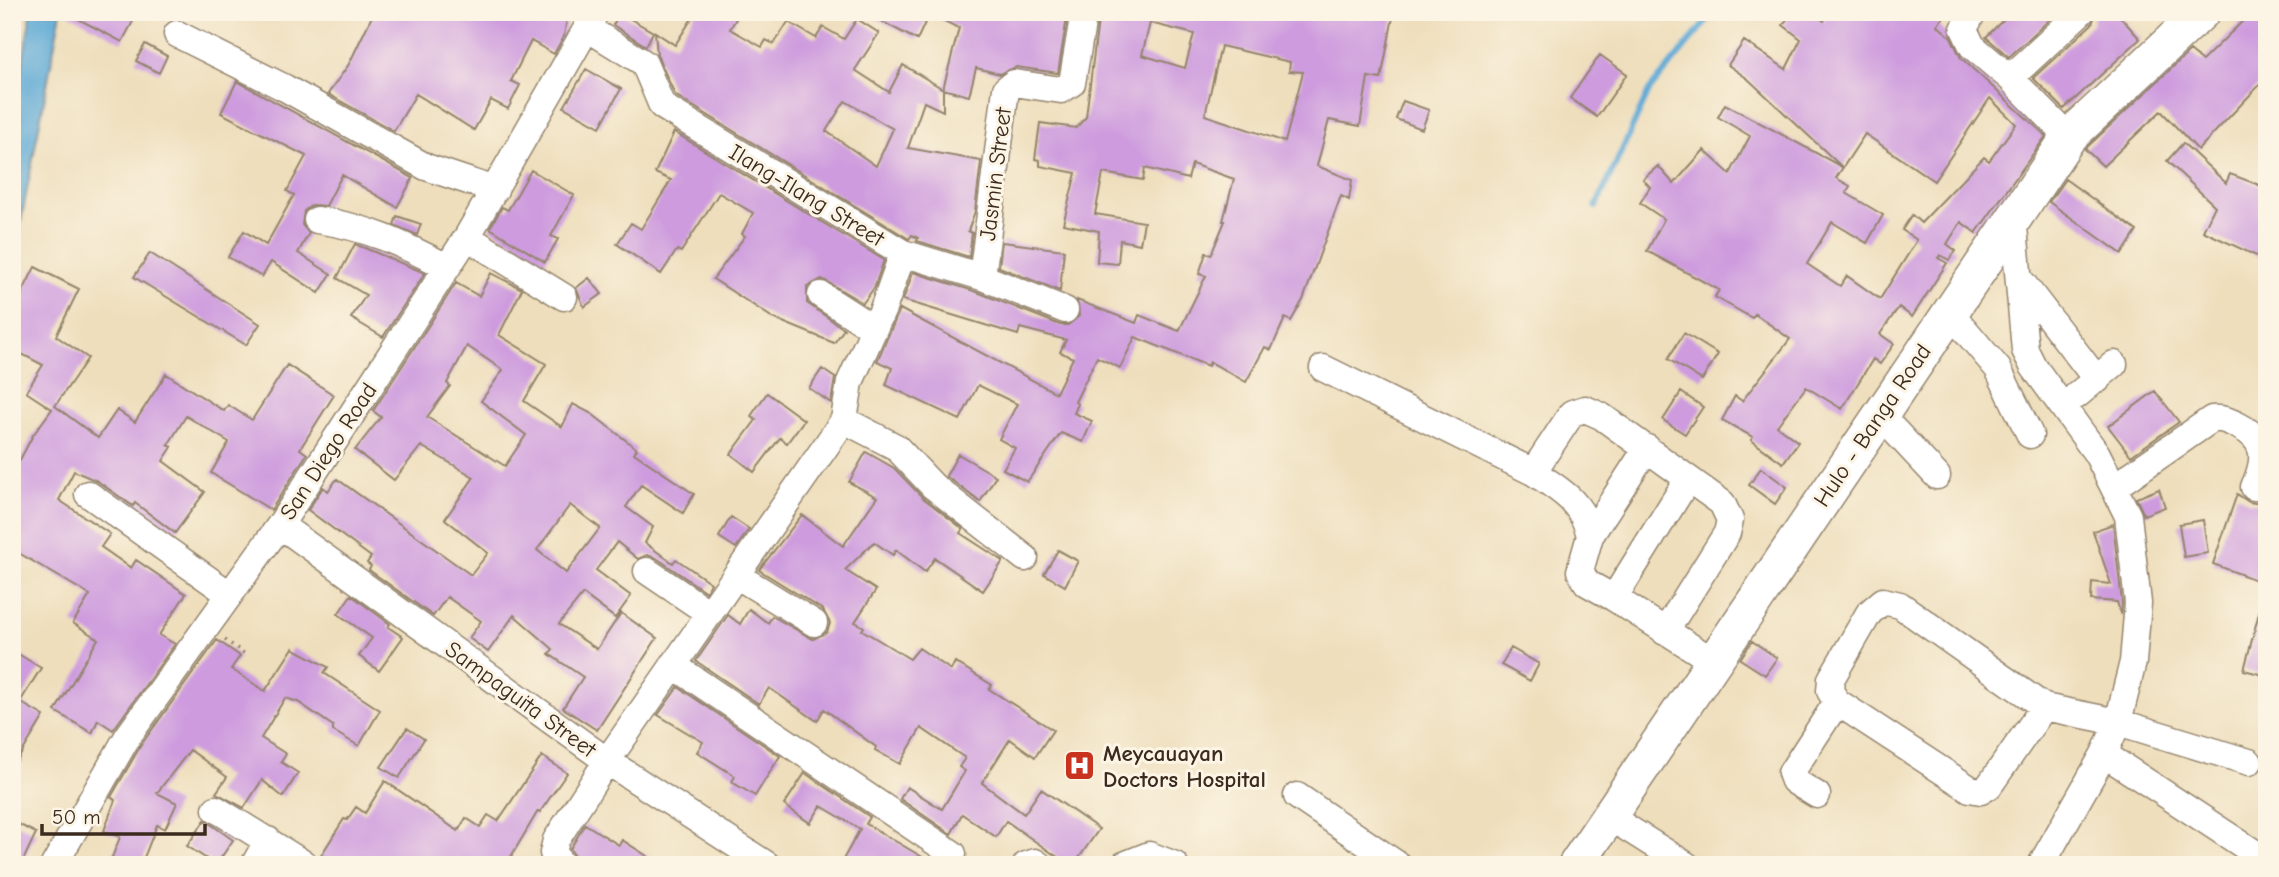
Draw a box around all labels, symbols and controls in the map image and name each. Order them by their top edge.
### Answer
street label: Jasmin Street [974,104,1017,242]
street label: Ilang-Ilang Street [724,138,890,253]
street label: Hulo - Banga Road [1808,339,1937,512]
street label: San Diego Road [274,378,383,525]
street label: Sampaguita Street [440,636,603,764]
place label: Meycauayan Doctors Hospital [1103,740,1266,793]
hospital icon: Meycauayan Doctors Hospital [1063,749,1097,783]
scale bar [42,793,205,837]
text: 50 m [52,805,101,829]

